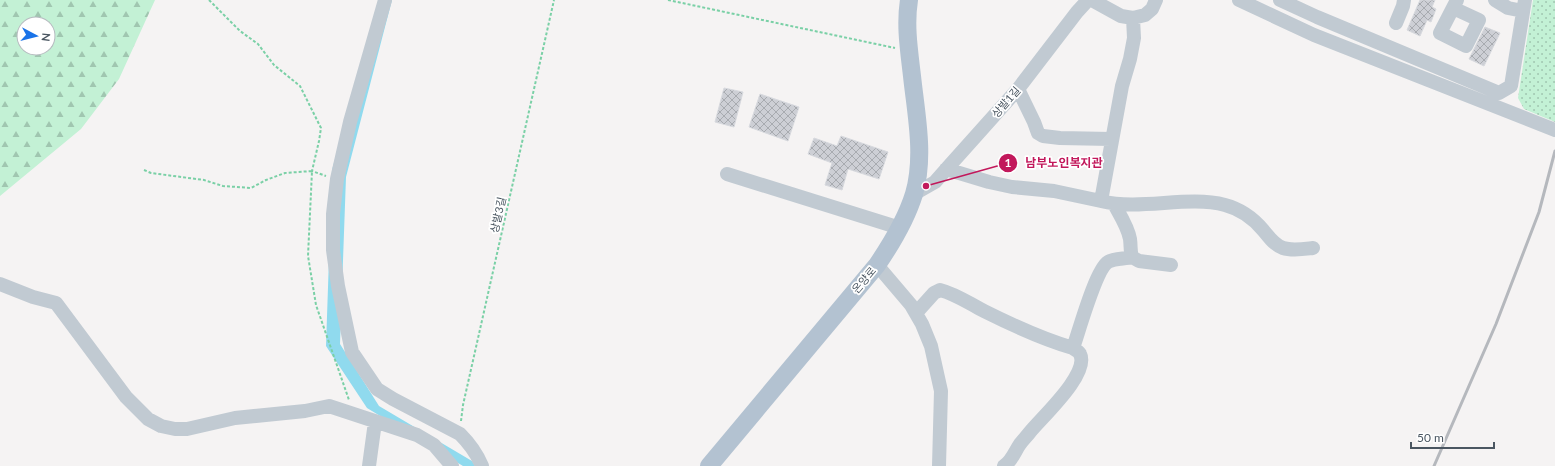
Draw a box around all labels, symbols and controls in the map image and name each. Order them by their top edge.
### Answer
north arrow [16,16,56,56]
text: N [39,32,53,42]
street label: 상발1길 [989,84,1023,120]
callout: 남부노인복지관 [998,151,1111,175]
text: 1 [1005,155,1012,170]
text: 남부노인복지관 [1025,155,1103,170]
street label: 상발3길 [487,196,508,234]
street label: 온양로 [849,264,878,295]
scale bar [1411,424,1494,450]
text: 50 m [1417,430,1444,445]

